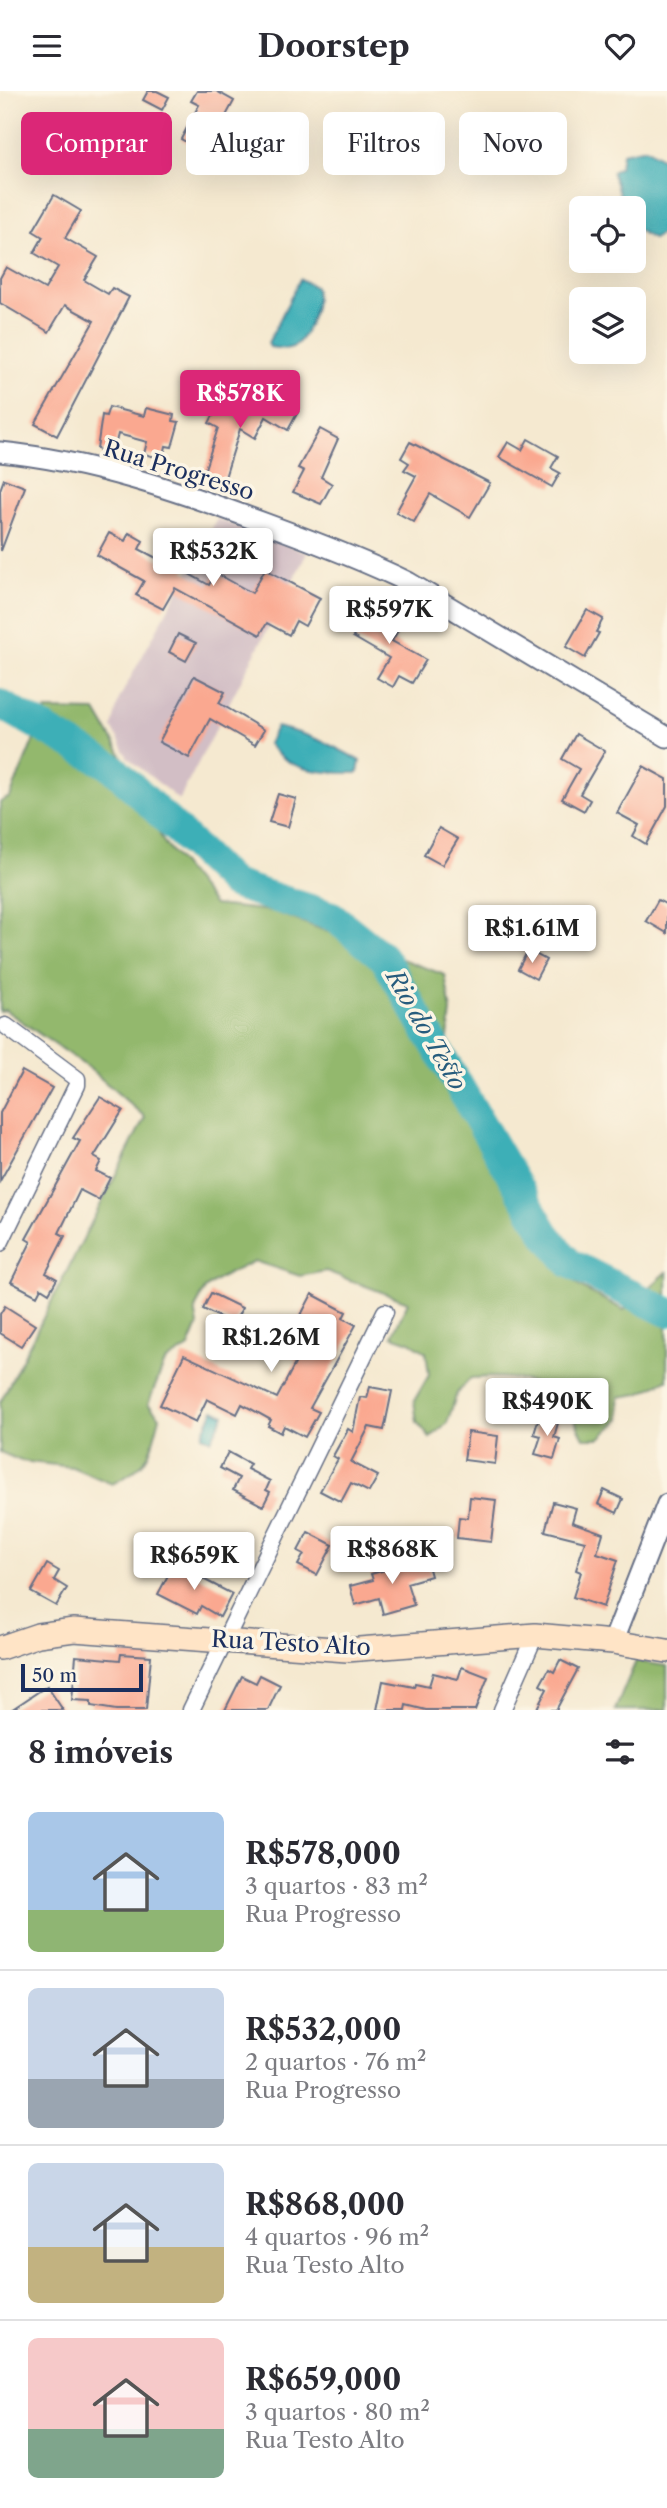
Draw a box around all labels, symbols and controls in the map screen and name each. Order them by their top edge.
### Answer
text: Doorstep [257,26,410,65]
icon: menu [28,27,66,65]
icon: heart [601,27,639,65]
chip: Comprar [21,112,172,175]
chip: Alugar [186,112,309,175]
chip: Filtros [323,112,445,175]
chip: Novo [459,112,567,175]
map controls [569,196,646,364]
button: locate [569,196,646,273]
button: layers [569,287,646,364]
pin: R$578K [183,371,297,430]
text: R$578K [196,379,284,407]
street label: Rua Progresso [100,434,258,506]
pin: R$532K [156,529,270,588]
text: R$532K [169,537,257,565]
pin: R$597K [332,587,446,646]
text: R$597K [345,595,433,623]
pin: R$1.61M [467,905,597,965]
text: R$1.61M [484,914,580,942]
water label: Rio do Testo [379,963,473,1095]
pin: R$1.26M [206,1315,336,1374]
text: R$1.26M [221,1323,321,1351]
pin: R$490K [490,1379,604,1438]
text: R$490K [502,1387,592,1415]
pin: R$868K [335,1527,449,1586]
pin: R$659K [137,1533,251,1592]
text: R$868K [347,1535,438,1563]
text: R$659K [149,1541,239,1569]
street label: Rua Testo Alto [211,1625,371,1661]
scale bar [21,1661,144,1693]
text: 50 m [32,1664,77,1687]
icon: filters [601,1733,639,1771]
text: 8 imóveis [28,1734,173,1771]
text: R$578,000 [245,1835,401,1872]
icon: home [84,1840,168,1924]
text: 3 quartos · 83 m² [245,1872,428,1900]
text: Rua Progresso [245,1900,401,1928]
text: R$532,000 [245,2011,401,2048]
icon: home [84,2016,168,2100]
text: 2 quartos · 76 m² [245,2048,426,2076]
text: Rua Progresso [245,2076,401,2104]
text: R$868,000 [245,2186,405,2223]
icon: home [84,2191,168,2275]
text: 4 quartos · 96 m² [245,2223,429,2251]
text: Rua Testo Alto [245,2251,405,2279]
text: R$659,000 [245,2361,401,2398]
icon: home [84,2366,168,2450]
text: 3 quartos · 80 m² [245,2398,430,2426]
text: Rua Testo Alto [245,2426,405,2454]

